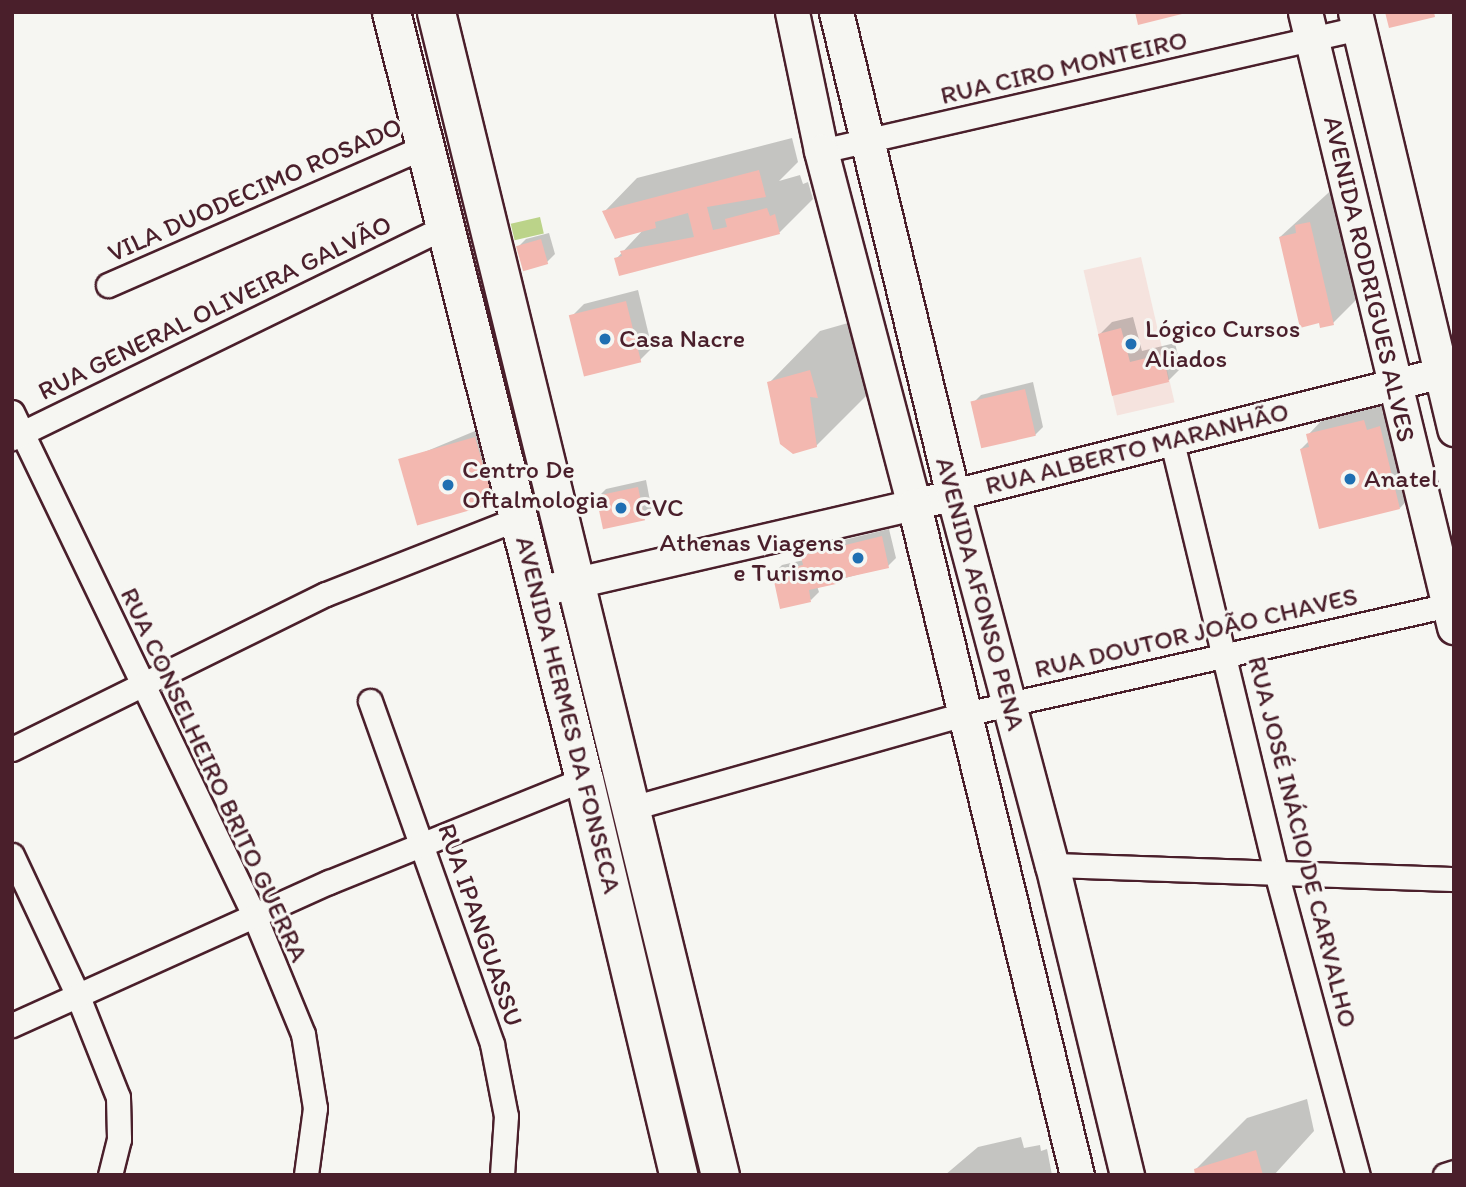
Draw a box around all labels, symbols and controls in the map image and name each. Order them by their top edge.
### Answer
street label: RUA CIRO MONTEIRO [937,24,1191,112]
street label: VILA DUODECIMO ROSADO [103,111,407,269]
street label: AVENIDA RODRIGUES ALVES [1317,114,1421,444]
street label: RUA GENERAL OLIVEIRA GALVÃO [34,209,396,407]
place label: Lógico Cursos Aliados [1145,313,1300,374]
place label: Casa Nacre [619,323,745,355]
marker: Casa Nacre [597,331,613,347]
marker: Lógico Cursos Aliados [1123,336,1139,352]
street label: RUA ALBERTO MARANHÃO [982,396,1292,502]
place label: Centro De Oftalmologia [462,454,608,516]
street label: AVENIDA AFONSO PENA [929,454,1031,734]
place label: Anatel [1364,463,1438,495]
marker: Anatel [1342,471,1358,487]
marker: Centro De Oftalmologia [440,477,456,493]
place label: CVC [635,492,684,524]
marker: CVC [613,500,629,516]
place label: Athenas Viagens e Turismo [661,527,844,588]
street label: AVENIDA HERMES DA FONSECA [508,533,628,897]
marker: Athenas Viagens e Turismo [850,550,866,566]
street label: RUA DOUTOR JOÃO CHAVES [1031,580,1361,686]
street label: RUA CONSELHEIRO BRITO GUERRA [112,581,316,969]
street label: RUA JOSÉ INÁCIO DE CARVALHO [1241,653,1363,1031]
street label: RUA IPANGUASSU [431,819,529,1031]

